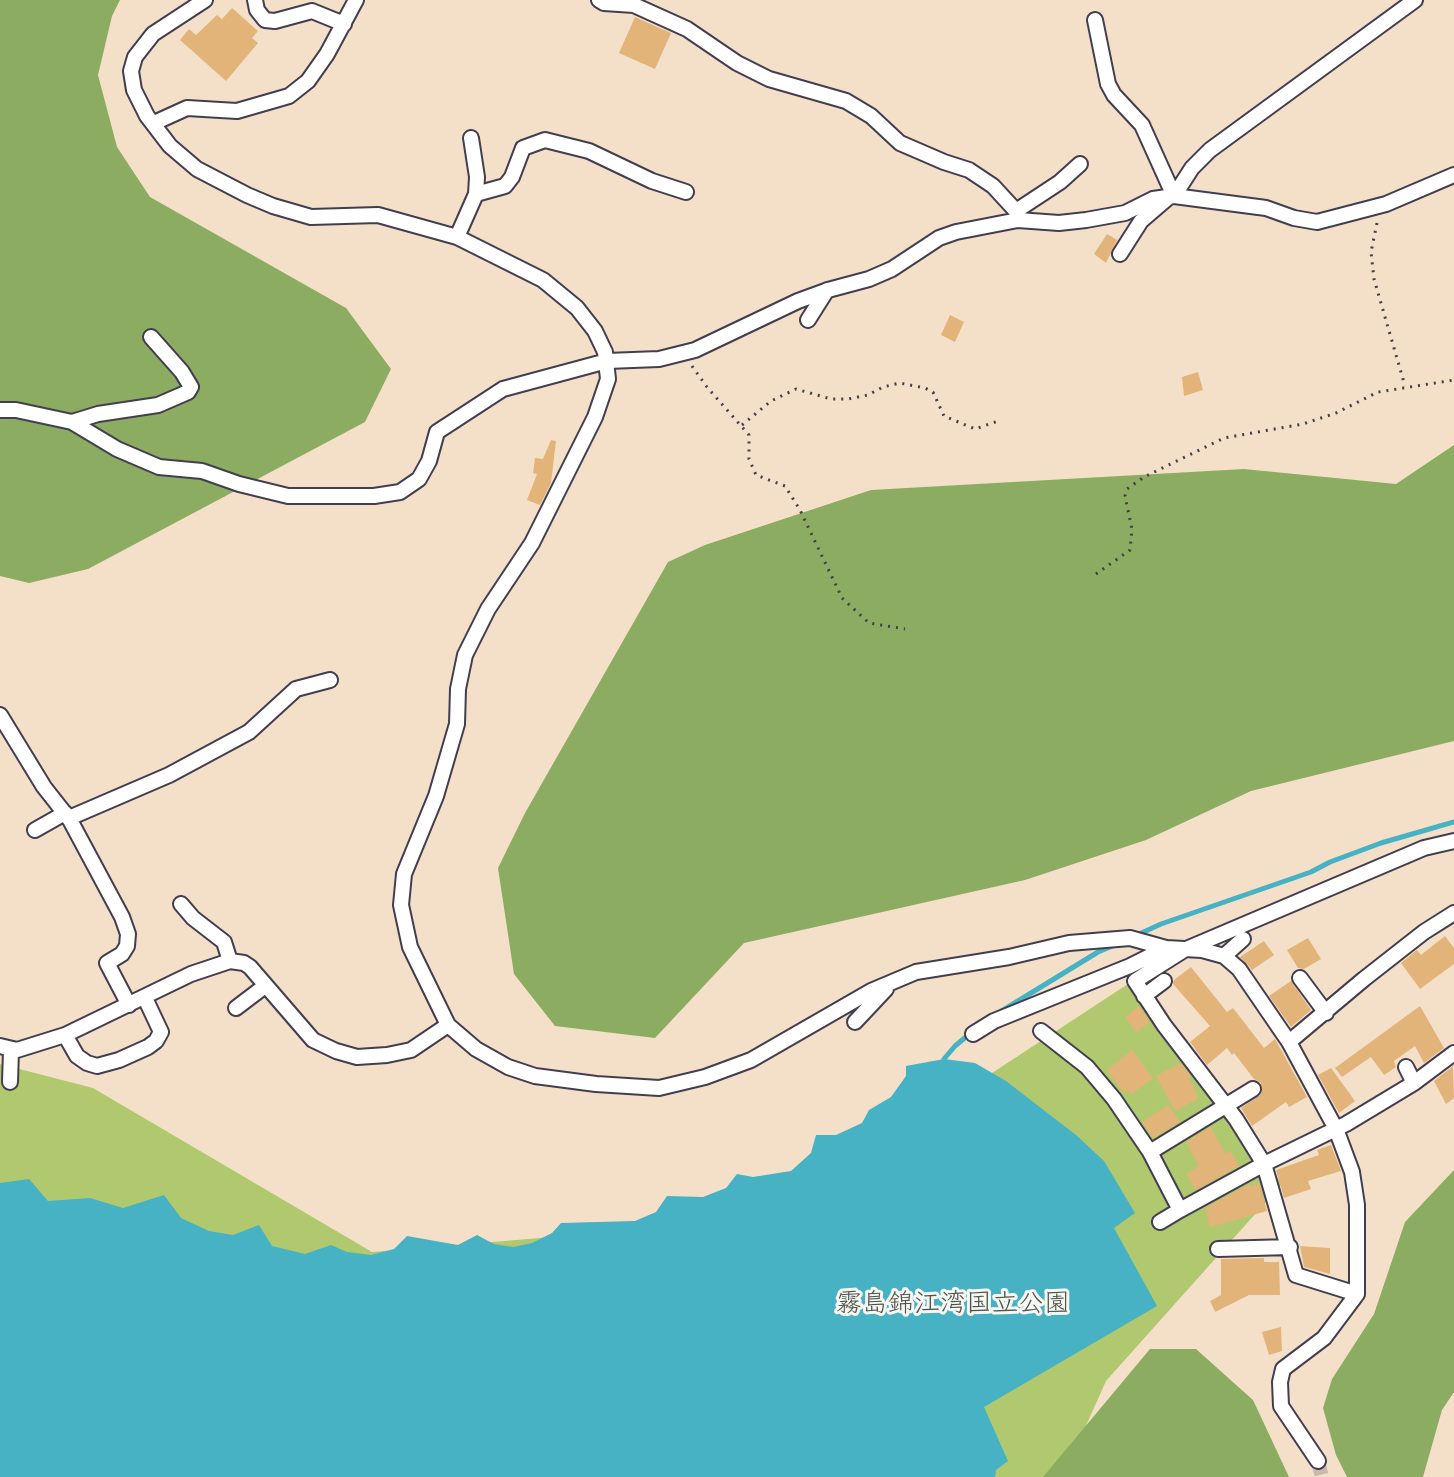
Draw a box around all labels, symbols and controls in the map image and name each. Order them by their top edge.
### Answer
park label: 霧島錦江湾国立公園 [836,1288,1070,1320]

